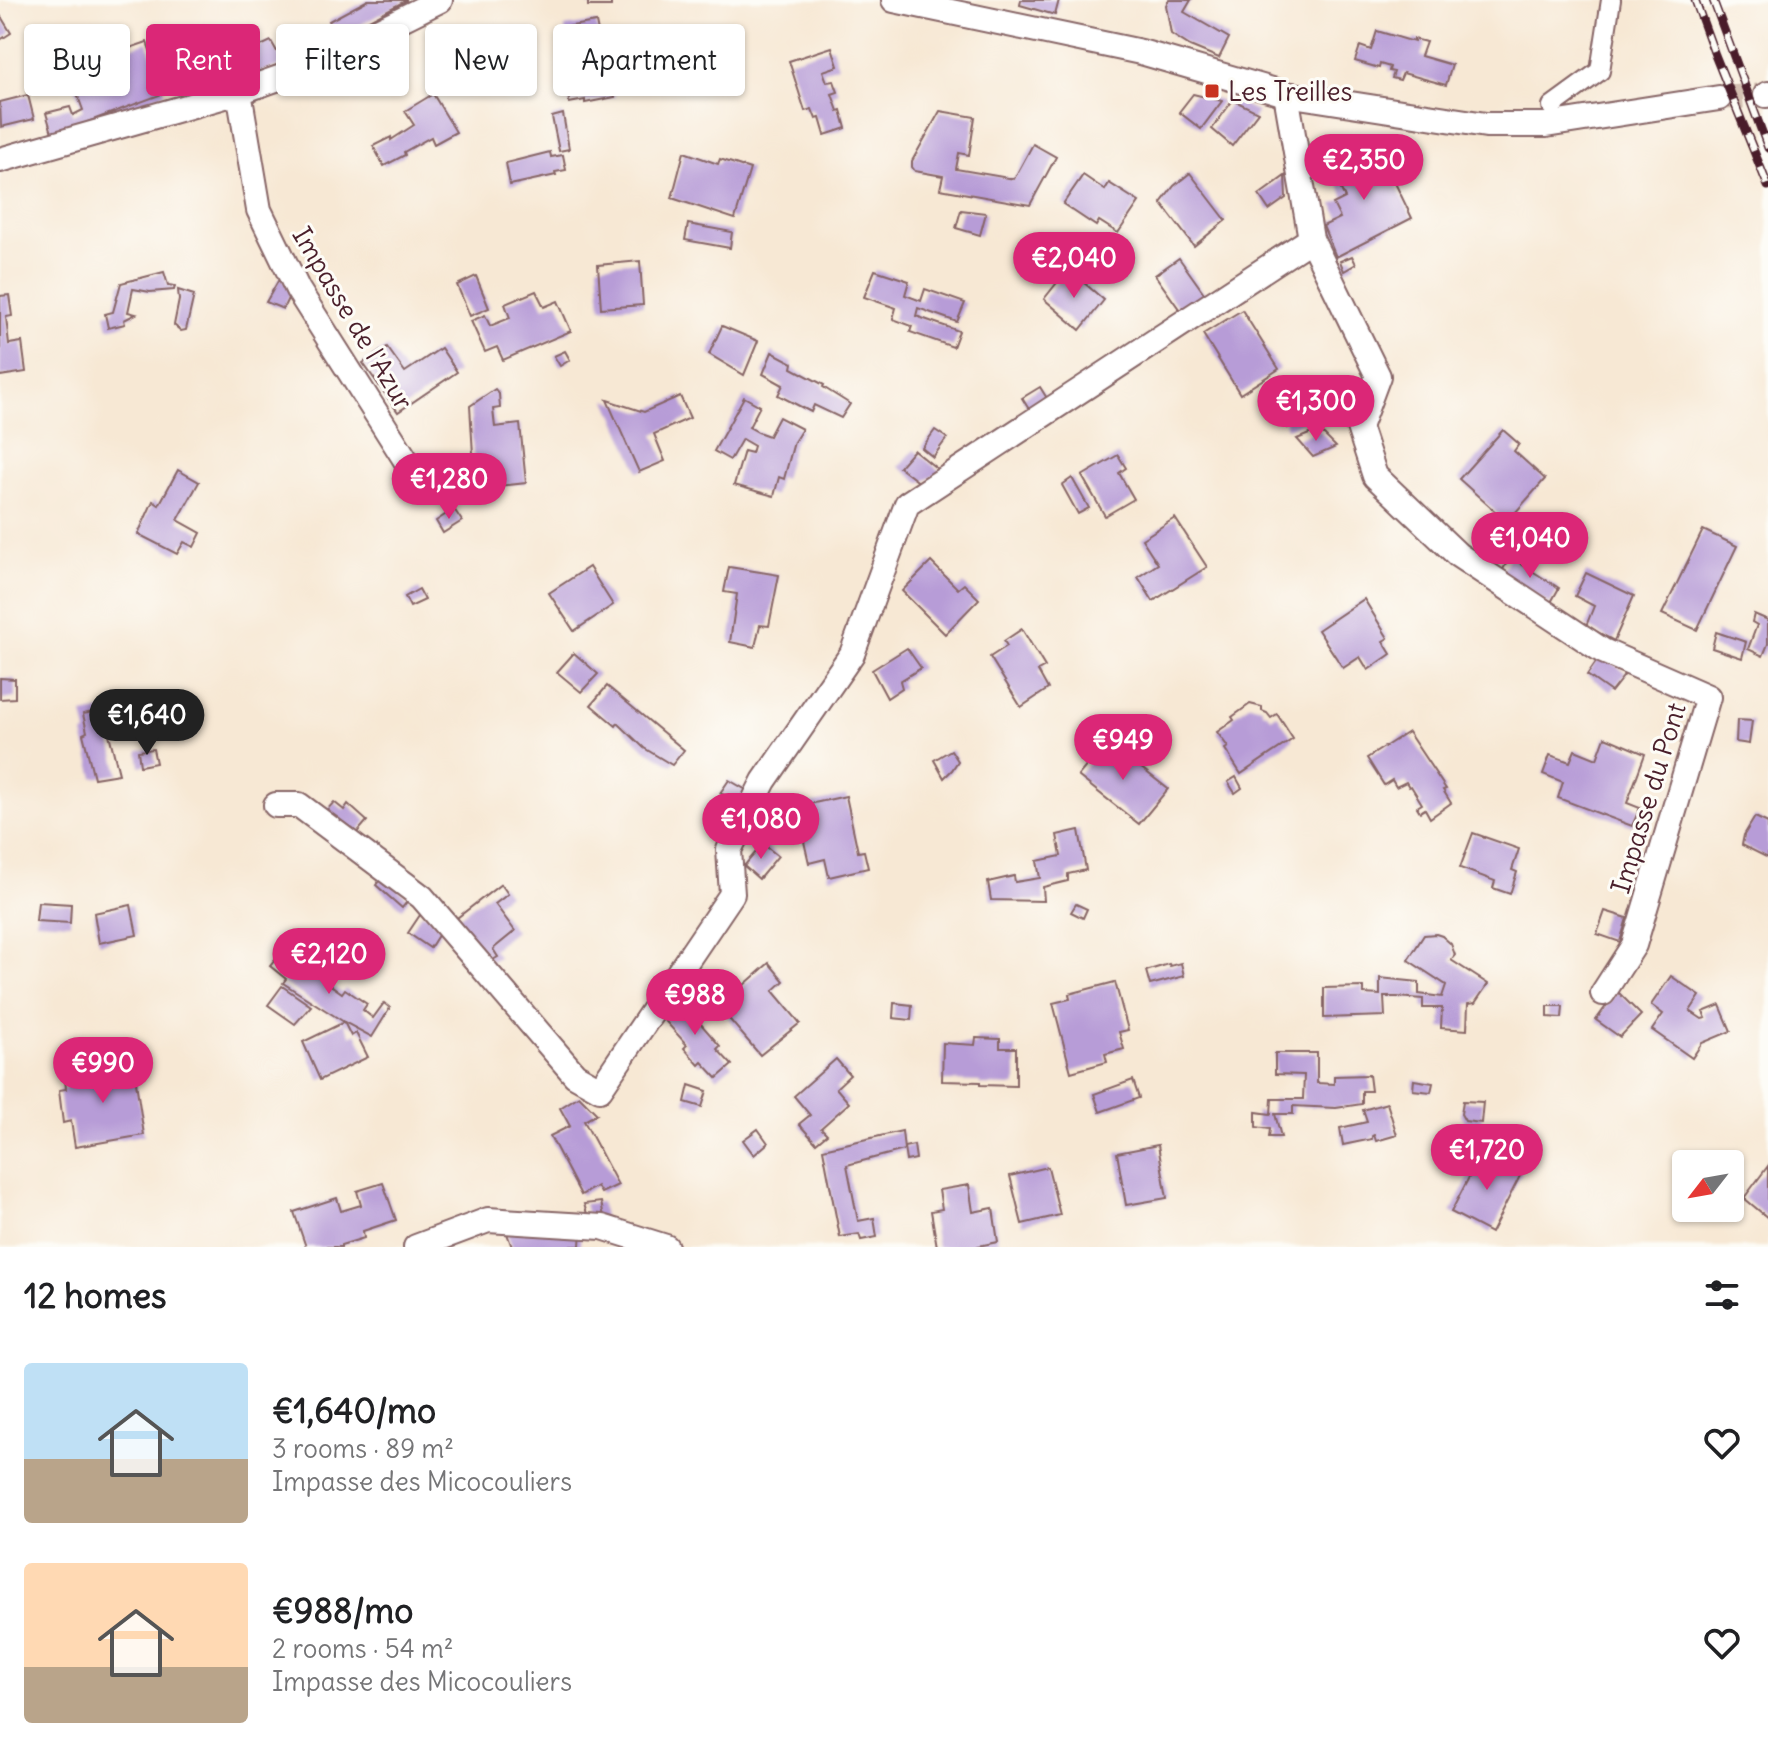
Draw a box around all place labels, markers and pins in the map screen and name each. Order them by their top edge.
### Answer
place label: Les Treilles [1228,75,1352,108]
marker: Les Treilles [1203,82,1221,100]
pin: €2,350 [1299,134,1429,202]
pin: €2,040 [1009,232,1139,300]
pin: €1,300 [1251,375,1381,443]
pin: €1,280 [384,453,514,521]
pin: €1,040 [1465,512,1595,580]
pin: €1,640 [82,689,212,757]
pin: €949 [1076,714,1170,782]
pin: €1,080 [696,793,826,861]
pin: €2,120 [264,928,394,996]
pin: €988 [648,969,742,1037]
pin: €990 [56,1037,150,1105]
pin: €1,720 [1422,1124,1552,1192]

